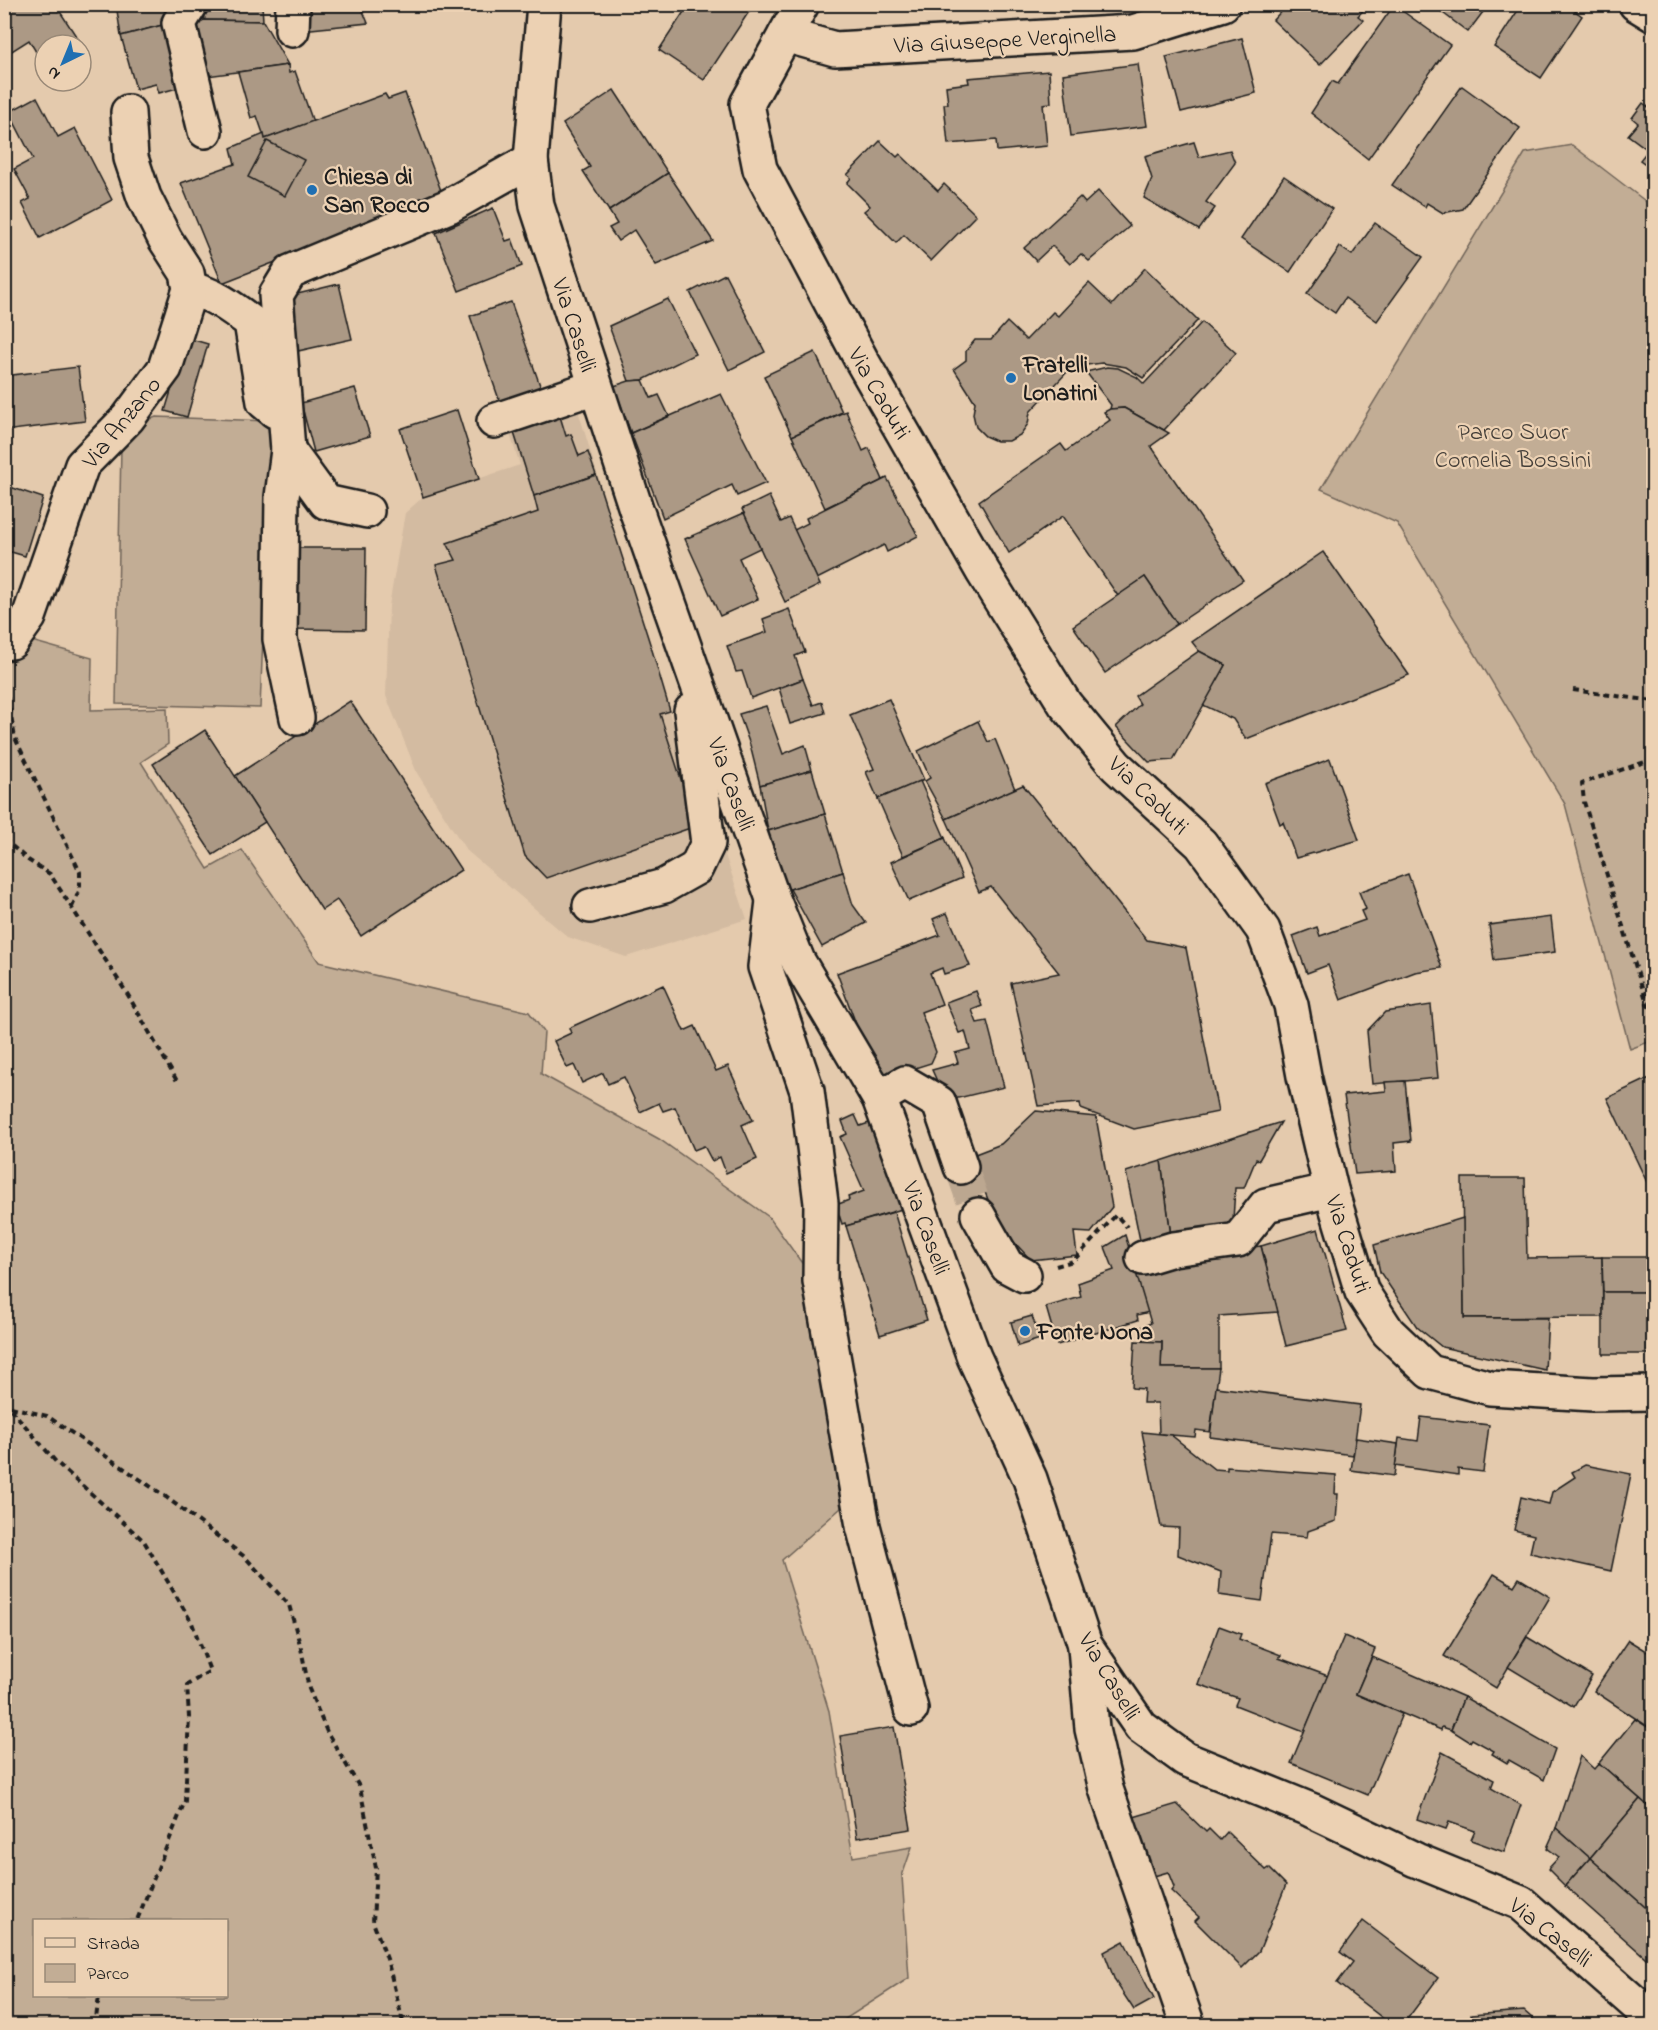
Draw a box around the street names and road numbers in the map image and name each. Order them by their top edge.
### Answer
street label: Via Giuseppe Verginella [892,18,1117,65]
street label: Via Caselli [541,273,604,377]
street label: Via Caduti [837,341,918,447]
street label: Via Anzano [74,370,171,478]
street label: Via Caselli [696,732,763,837]
street label: Via Caduti [1098,748,1196,845]
street label: Via Caselli [891,1176,958,1281]
street label: Via Caduti [1314,1190,1379,1298]
street label: Via Caselli [1067,1626,1148,1728]
street label: Via Caselli [1500,1890,1599,1978]

